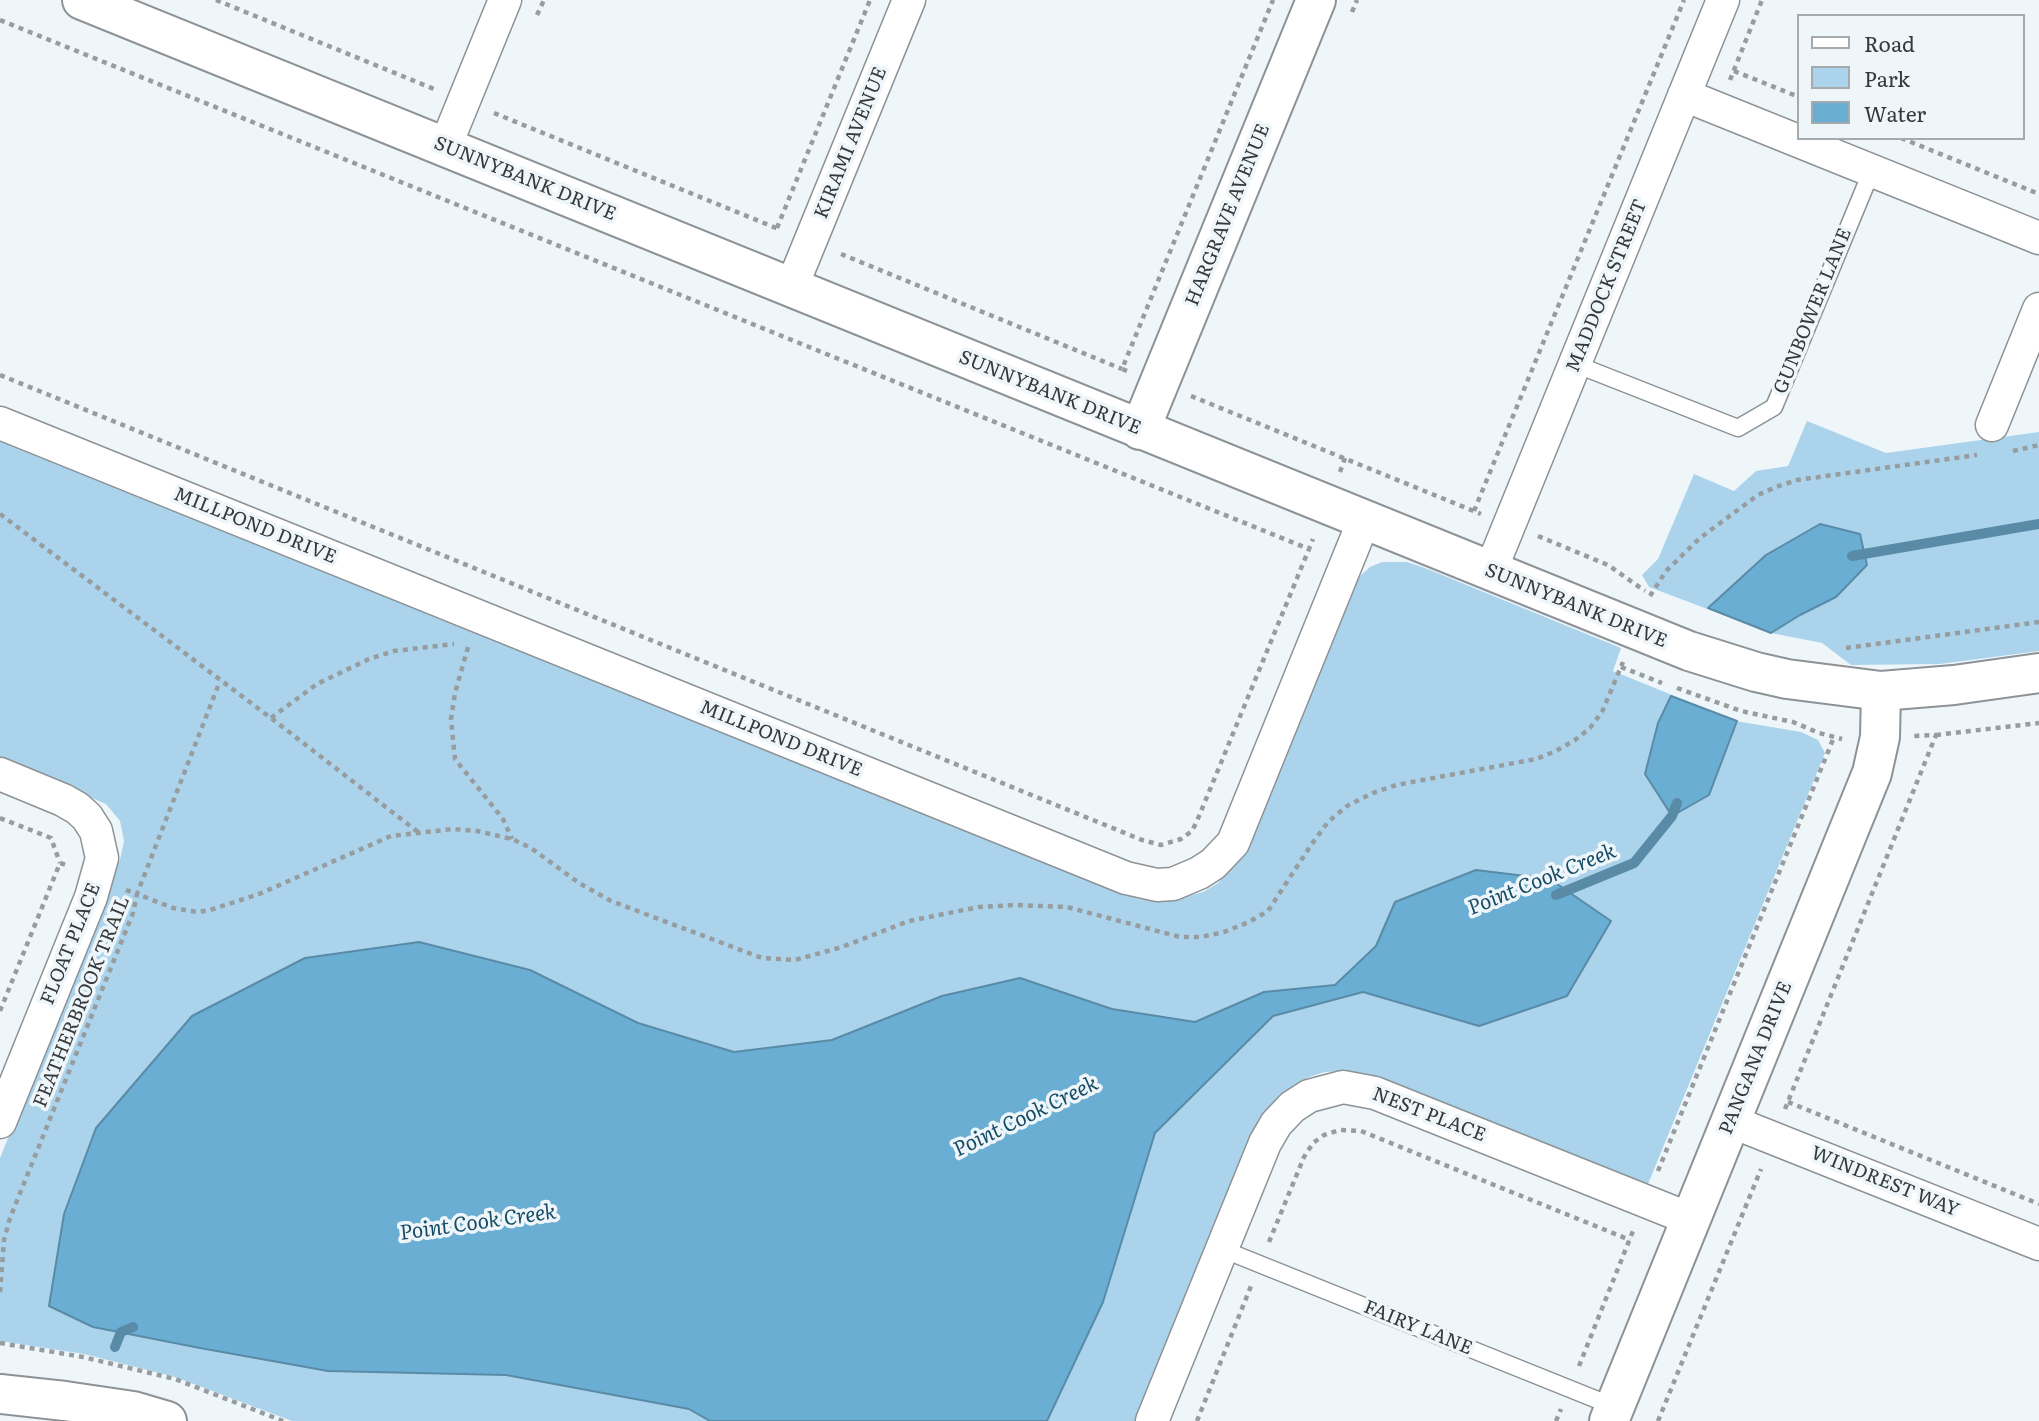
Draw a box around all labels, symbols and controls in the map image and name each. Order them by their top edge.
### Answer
legend [1798,14,2025,140]
text: Road [1864,27,1915,58]
text: Park [1864,62,1910,93]
street label: KIRAMI AVENUE [810,64,892,222]
text: Water [1864,97,1926,128]
street label: HARGRAVE AVENUE [1181,121,1275,309]
street label: SUNNYBANK DRIVE [431,132,619,226]
street label: MADDOCK STREET [1562,196,1652,376]
street label: GUNBOWER LANE [1769,225,1857,397]
street label: SUNNYBANK DRIVE [956,346,1144,440]
street label: MILLPOND DRIVE [170,483,340,569]
street label: SUNNYBANK DRIVE [1482,559,1670,653]
street label: MILLPOND DRIVE [696,696,866,782]
water label: Point Cook Creek [1464,839,1620,921]
street label: FLOAT PLACE [36,880,106,1008]
street label: FEATHERBROOK TRAIL [29,893,135,1111]
street label: PANGANA DRIVE [1715,978,1797,1138]
water label: Point Cook Creek [950,1071,1102,1163]
street label: NEST PLACE [1369,1083,1489,1147]
street label: WINDREST WAY [1808,1142,1962,1222]
water label: Point Cook Creek [398,1200,558,1246]
street label: FAIRY LANE [1360,1296,1476,1360]

